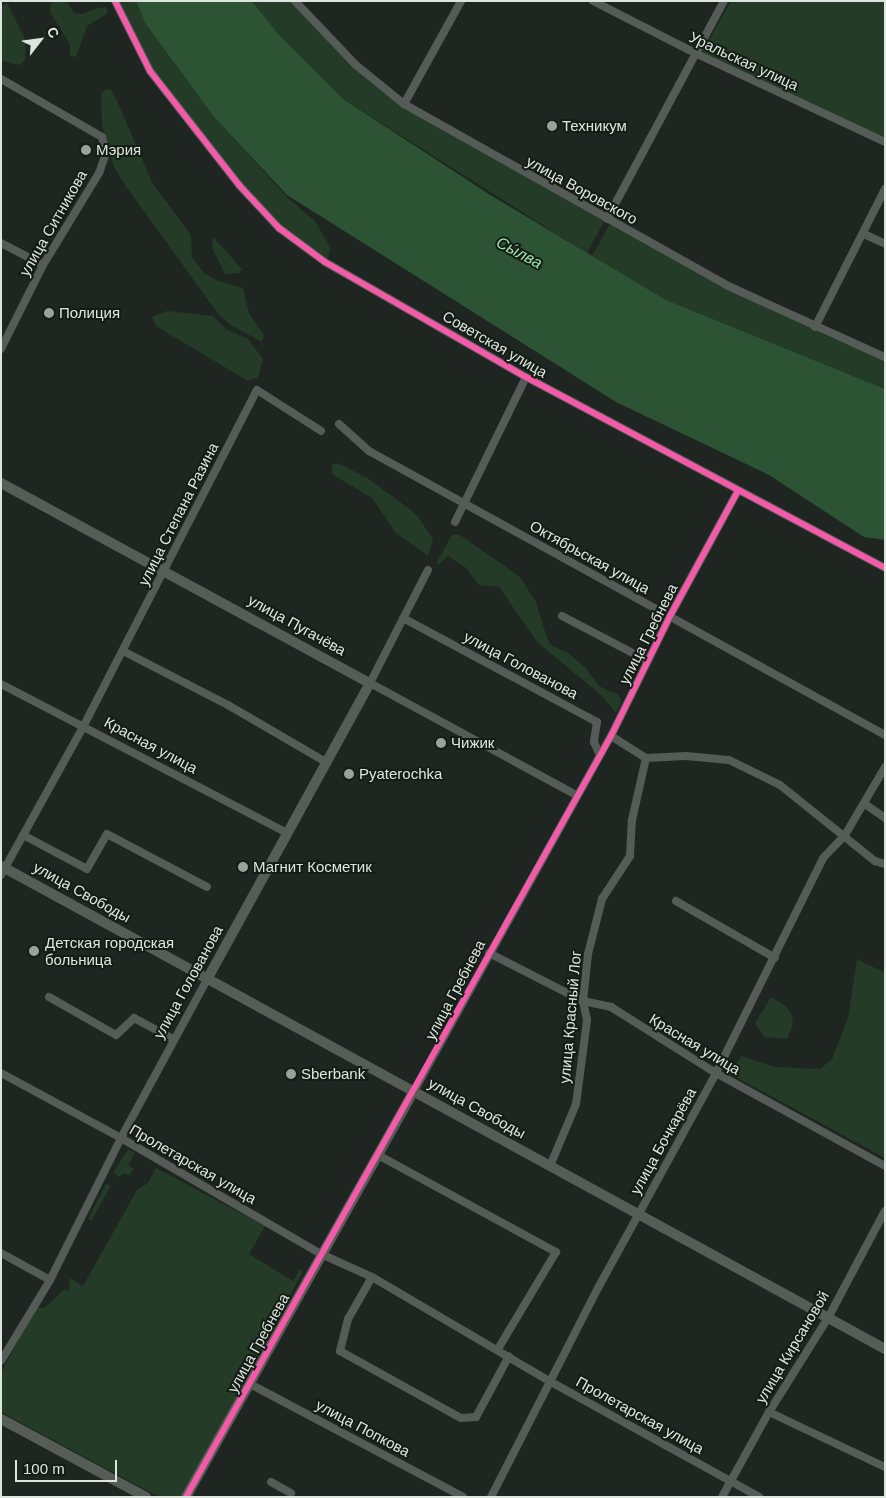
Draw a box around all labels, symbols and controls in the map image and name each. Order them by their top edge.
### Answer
north arrow [15,15,65,65]
text: С [44,24,62,41]
street label: Уральская улица [687,28,801,94]
place label: Техникум [562,117,627,135]
marker: Техникум [546,120,558,132]
place label: Мэрия [96,141,141,159]
marker: Мэрия [80,144,92,156]
street label: улица Воровского [523,152,641,228]
street label: улица Ситникова [15,167,91,279]
water label: Сы́лва [493,233,545,273]
place label: Полиция [59,304,120,322]
marker: Полиция [43,307,55,319]
street label: Советская улица [439,307,551,381]
street label: улица Степана Разина [134,439,222,589]
street label: Октябрьская улица [527,517,653,597]
street label: улица Гребнева [615,581,681,687]
street label: улица Пугачёва [245,591,349,659]
street label: улица Голованова [461,627,581,703]
street label: Красная улица [101,713,201,777]
place label: Чижик [451,734,494,752]
marker: Чижик [435,737,447,749]
place label: Pyaterochka [359,765,442,783]
marker: Pyaterochka [343,768,355,780]
street label: улица Свободы [30,858,134,926]
place label: Магнит Косметик [253,858,372,876]
marker: Магнит Косметик [237,861,249,873]
street label: улица Голованова [149,922,227,1042]
place label: Детская городская больница [45,933,174,968]
street label: улица Гребнева [421,937,489,1043]
marker: Детская городская больница [27,944,41,958]
street label: улица Красный Лог [555,950,585,1084]
street label: Красная улица [646,1010,744,1078]
place label: Sberbank [301,1065,365,1083]
marker: Sberbank [285,1068,297,1080]
street label: улица Свободы [425,1074,529,1142]
street label: улица Бочкарёва [626,1085,700,1197]
street label: Пролетарская улица [126,1120,260,1208]
street label: улица Кирсановой [751,1288,833,1406]
street label: улица Гребнева [223,1290,293,1396]
street label: Пролетарская улица [573,1372,707,1458]
street label: улица Попкова [313,1396,413,1460]
scale bar [18,1450,120,1482]
text: 100 m [23,1460,65,1477]

